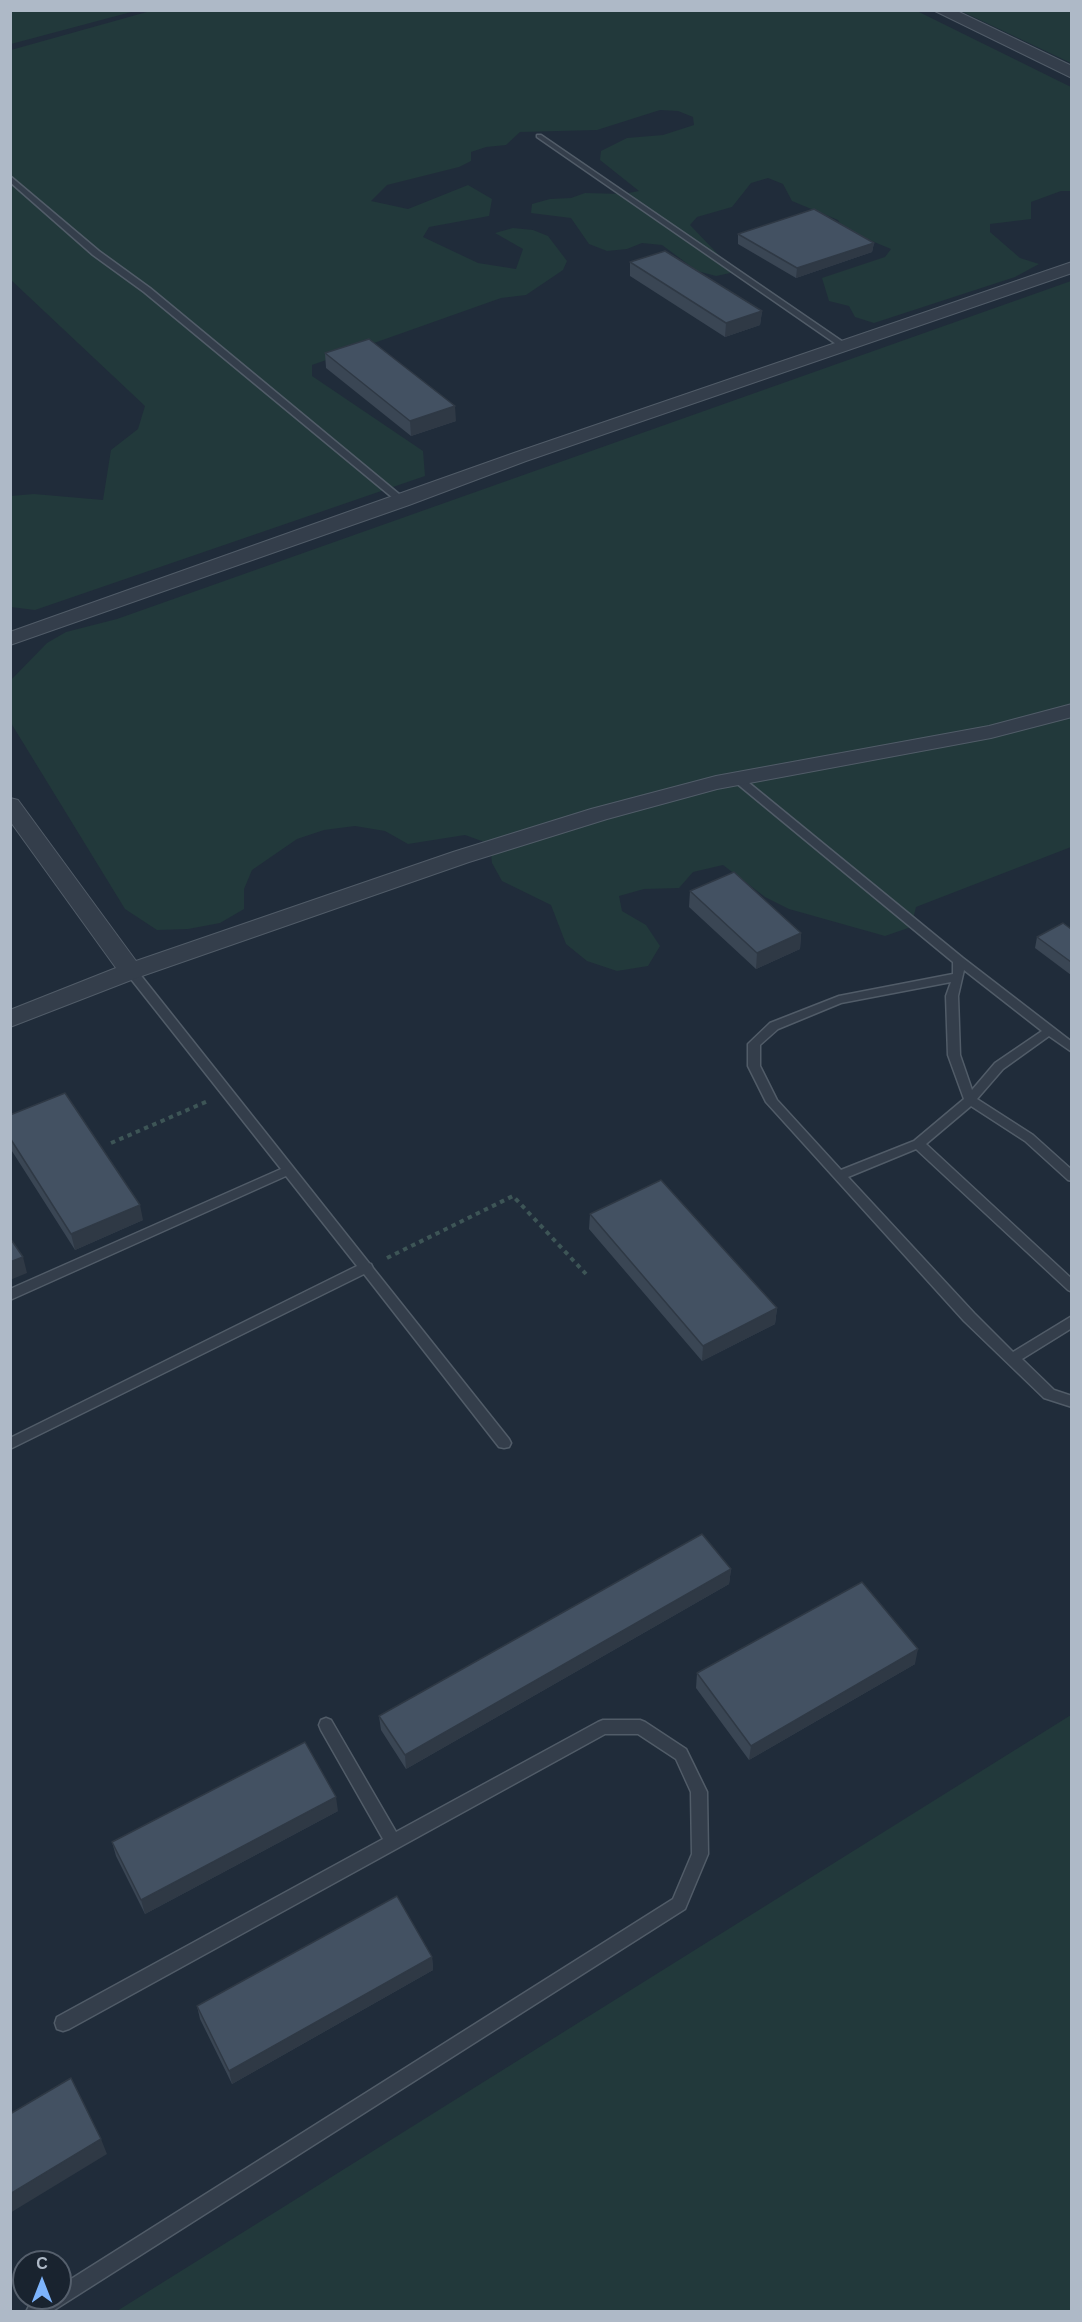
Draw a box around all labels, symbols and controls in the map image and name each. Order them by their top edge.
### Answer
north arrow [12,2250,72,2310]
text: С [36,2253,48,2274]

